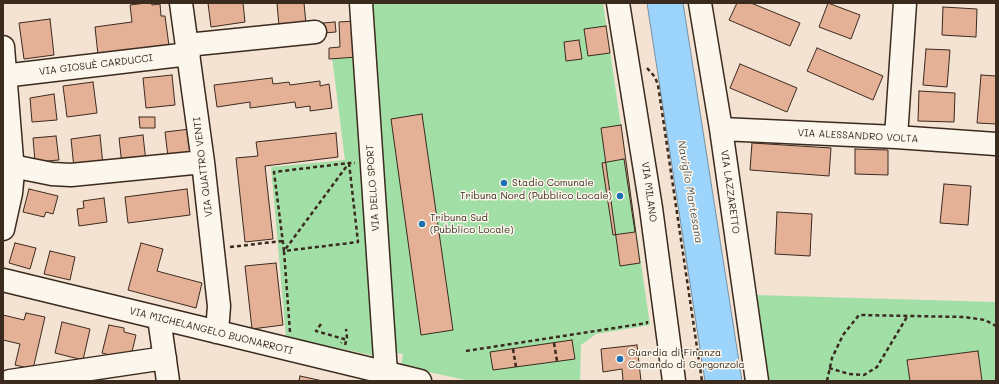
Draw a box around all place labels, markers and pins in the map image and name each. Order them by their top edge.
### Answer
place label: Stadio Comunale [512,177,594,189]
marker: Stadio Comunale [499,178,509,188]
place label: Tribuna Nord (Pubblico Locale) [460,190,612,202]
marker: Tribuna Nord (Pubblico Locale) [615,191,625,201]
place label: Tribuna Sud (Pubblico Locale) [430,212,514,236]
marker: Tribuna Sud (Pubblico Locale) [417,219,427,229]
place label: Guardia di Finanza Comando di Gorgonzola [628,347,745,370]
marker: Guardia di Finanza Comando di Gorgonzola [615,354,625,364]

